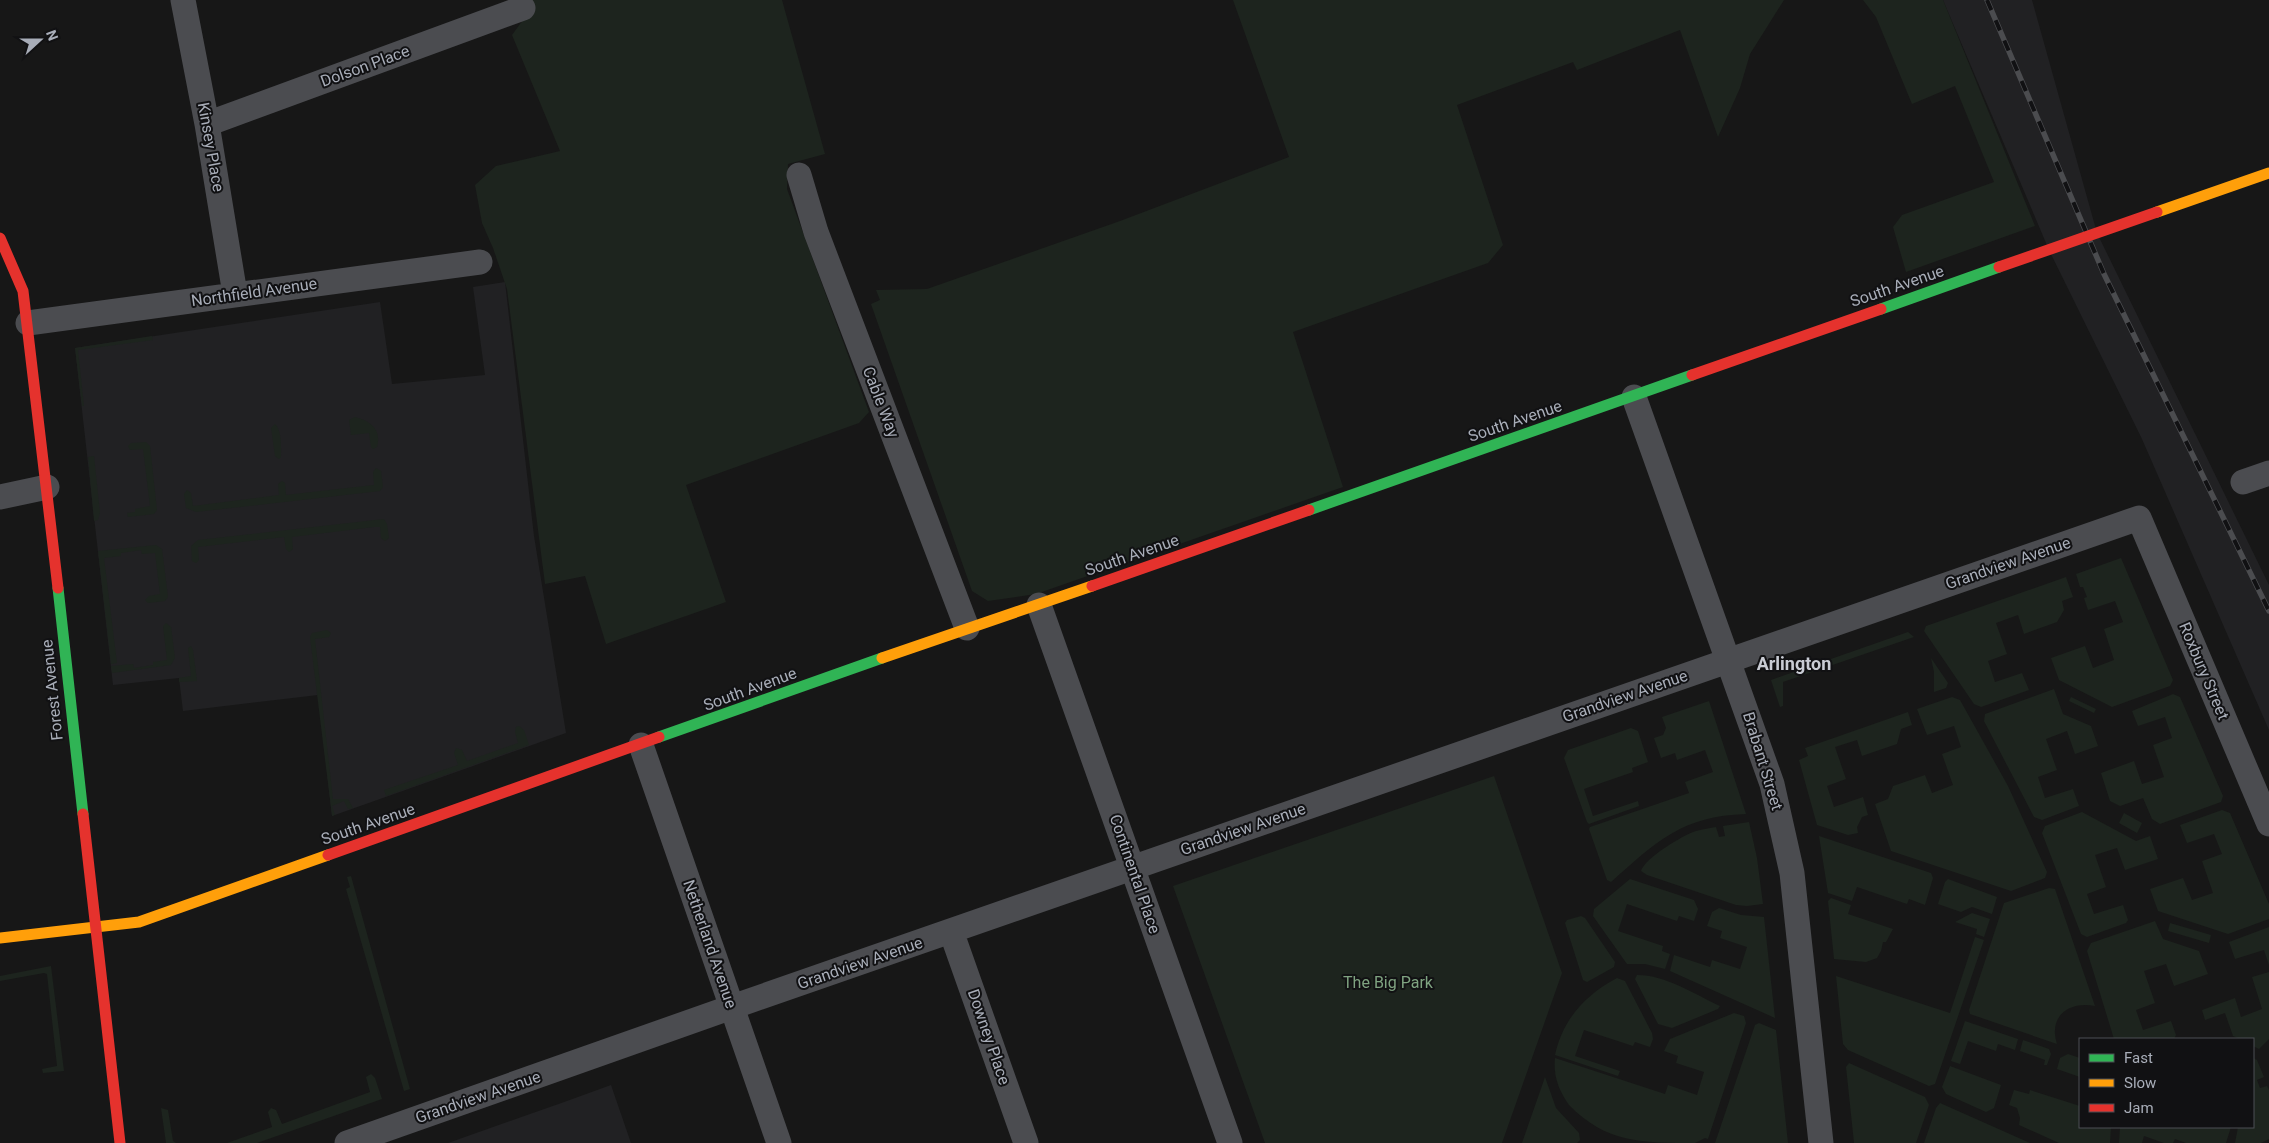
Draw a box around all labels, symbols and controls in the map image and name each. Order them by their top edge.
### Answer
north arrow [15,15,65,65]
text: N [43,28,61,43]
street label: Dolson Place [318,41,412,91]
street label: Kinsey Place [194,101,228,193]
street label: South Avenue [1848,261,1946,311]
street label: Northfield Avenue [190,274,318,310]
street label: Cable Way [859,364,903,441]
street label: South Avenue [1466,396,1564,446]
street label: South Avenue [1083,530,1181,580]
street label: Grandview Avenue [1943,533,2073,593]
street label: Roxbury Street [2175,619,2233,723]
street label: Forest Avenue [37,639,67,741]
district label: Arlington [1757,653,1831,674]
street label: South Avenue [701,663,799,715]
street label: Grandview Avenue [1560,666,1690,726]
street label: Brabant Street [1739,710,1787,812]
street label: South Avenue [319,799,417,849]
street label: Grandview Avenue [1178,799,1308,859]
street label: Continental Place [1106,812,1164,936]
street label: Netherland Avenue [679,877,741,1011]
street label: Grandview Avenue [795,933,925,993]
park label: The Big Park [1343,973,1434,992]
street label: Downey Place [964,987,1014,1087]
legend [2079,1038,2254,1128]
text: Fast [2124,1049,2153,1067]
street label: Grandview Avenue [413,1067,543,1127]
text: Slow [2124,1074,2156,1092]
text: Jam [2124,1099,2154,1117]

